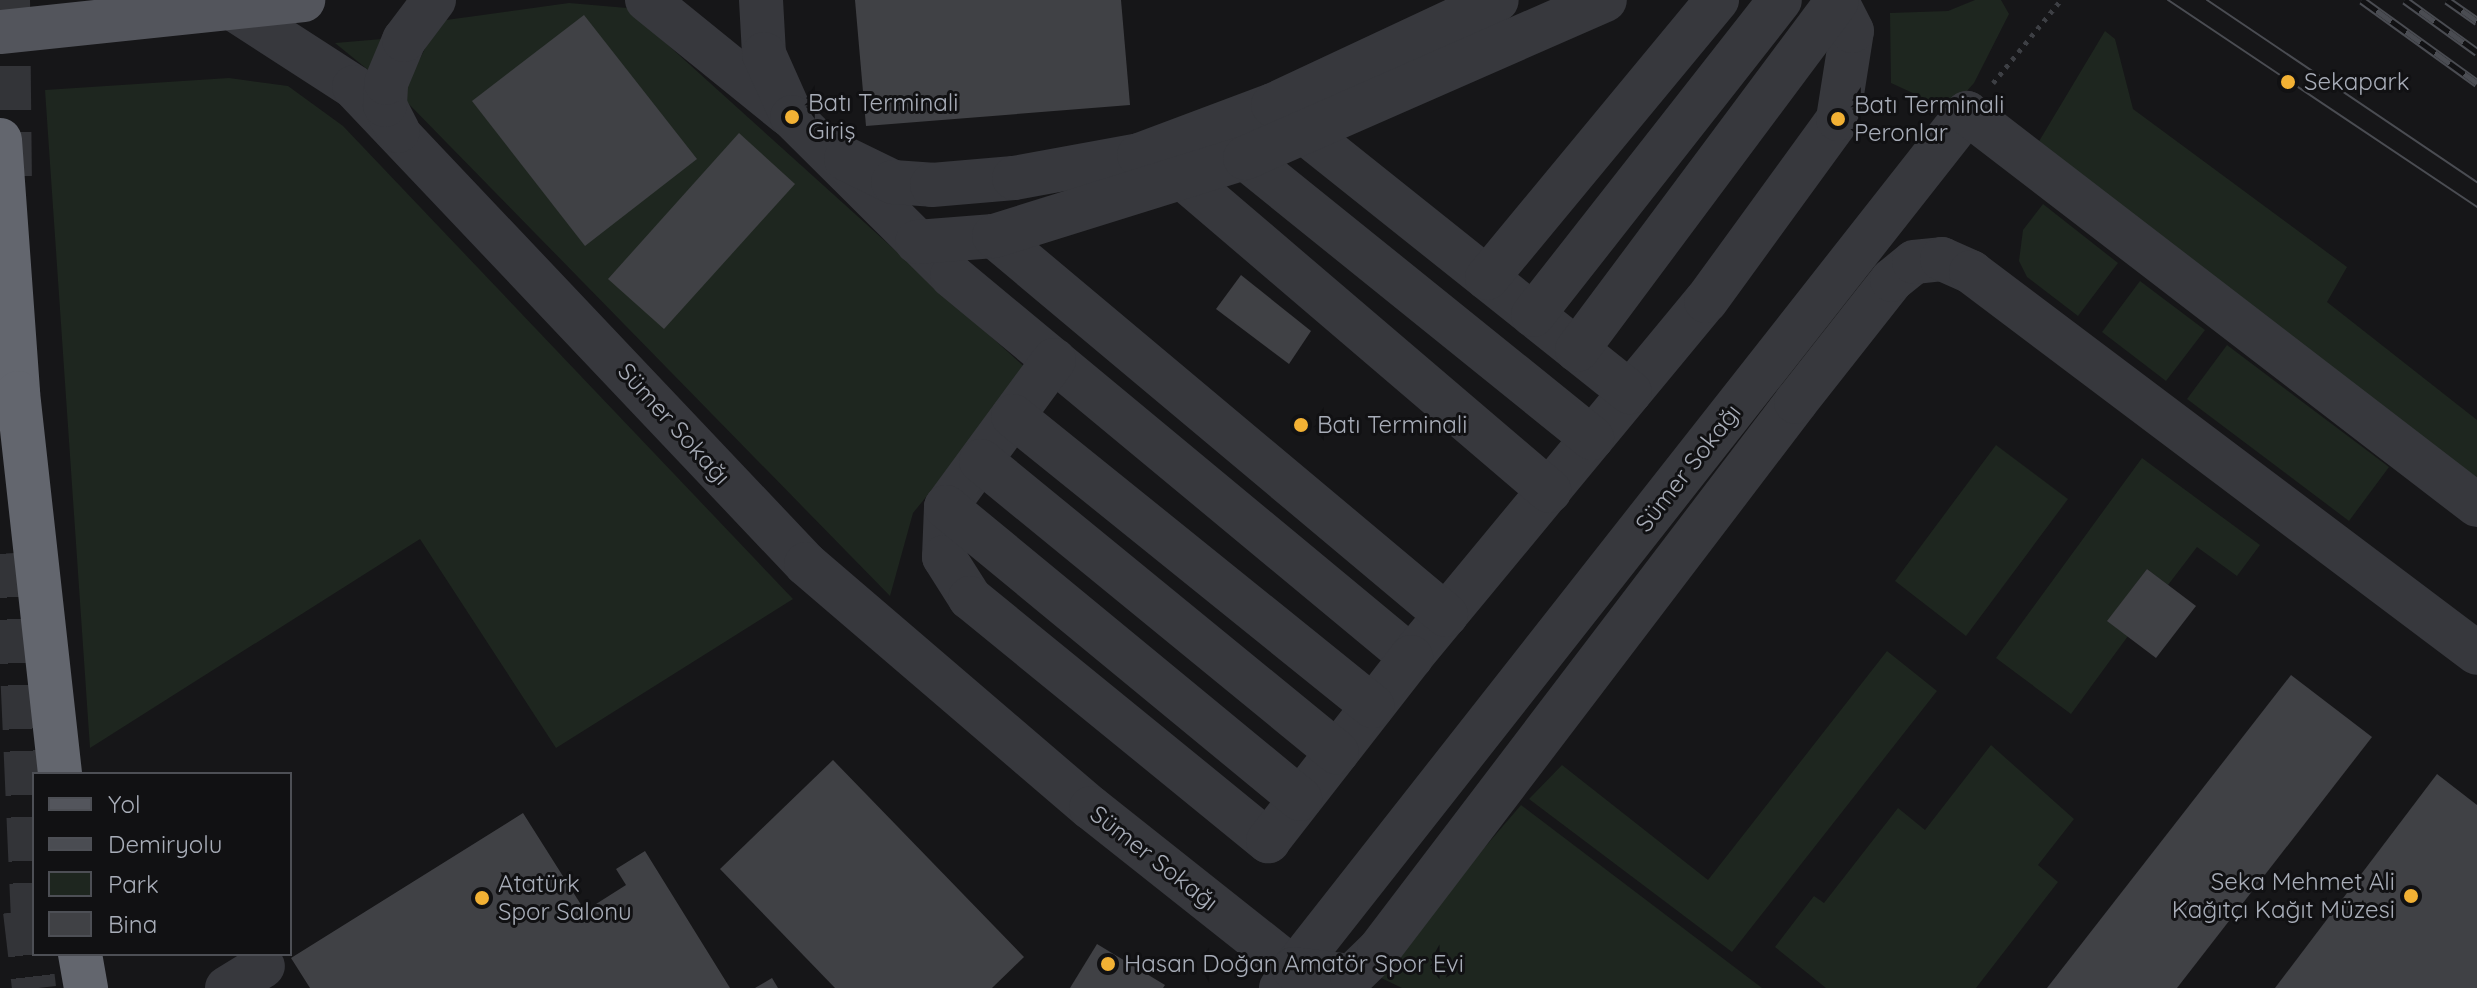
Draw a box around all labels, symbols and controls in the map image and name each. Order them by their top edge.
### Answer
place label: Sekapark [2304,68,2410,96]
marker: Sekapark [2279,73,2297,91]
place label: Batı Terminali Giriş [808,89,959,145]
place label: Batı Terminali Peronlar [1854,91,2005,147]
marker: Batı Terminali Giriş [783,108,801,126]
marker: Batı Terminali Peronlar [1829,110,1847,128]
street label: Sümer Sokağı [612,357,736,491]
street label: Sümer Sokağı [1629,399,1747,537]
place label: Batı Terminali [1317,411,1468,439]
marker: Batı Terminali [1292,416,1310,434]
legend [32,772,292,956]
text: Yol [108,789,140,819]
street label: Sümer Sokağı [1085,799,1223,917]
text: Demiryolu [108,829,222,859]
place label: Seka Mehmet Ali Kağıtçı Kağıt Müzesi [2172,868,2395,924]
text: Park [108,869,159,899]
place label: Atatürk Spor Salonu [498,870,632,926]
marker: Seka Mehmet Ali Kağıtçı Kağıt Müzesi [2402,887,2420,905]
marker: Atatürk Spor Salonu [473,889,491,907]
text: Bina [108,909,157,939]
place label: Hasan Doğan Amatör Spor Evi [1124,950,1464,978]
marker: Hasan Doğan Amatör Spor Evi [1099,955,1117,973]

